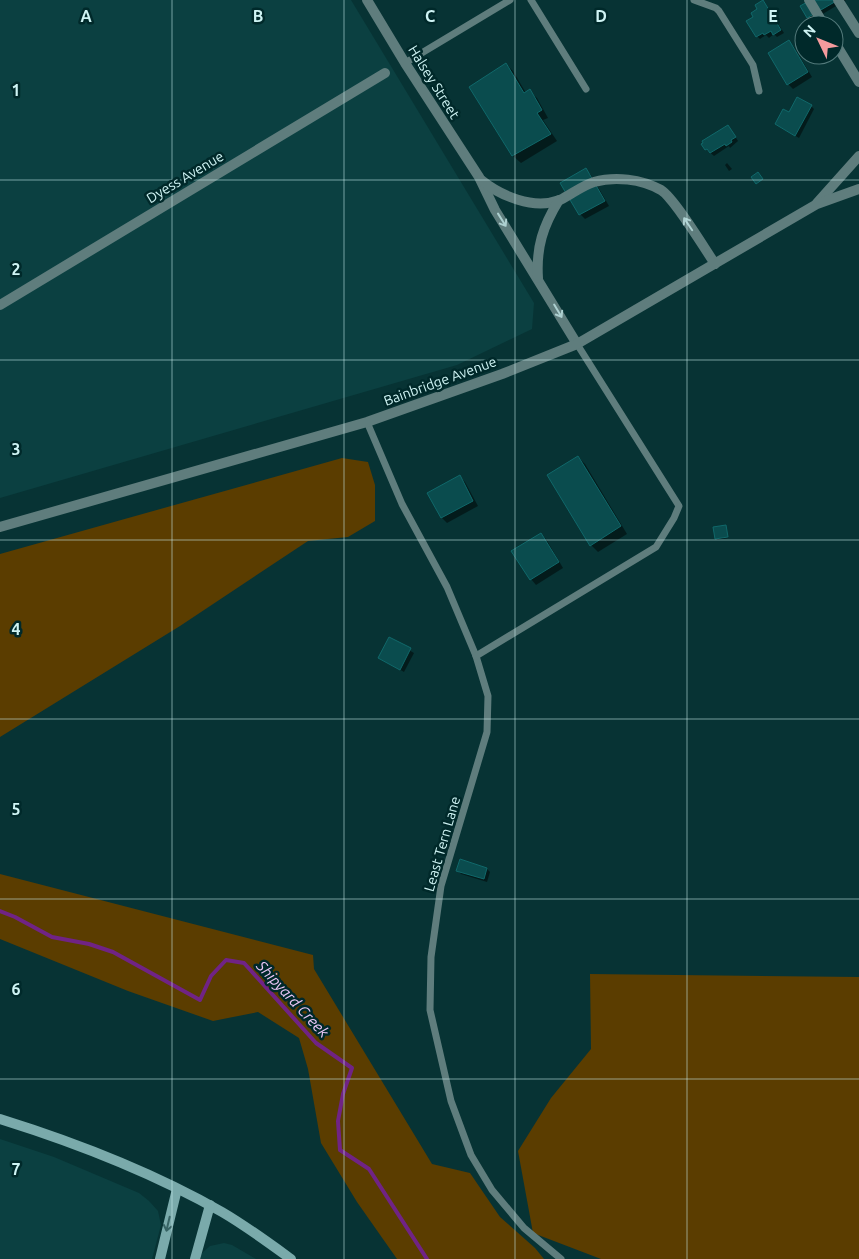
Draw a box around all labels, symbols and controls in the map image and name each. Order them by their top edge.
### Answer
text: A [80,7,92,25]
text: B [253,7,263,25]
text: C [425,7,435,25]
text: D [595,7,607,25]
text: E [768,7,778,25]
north arrow [794,15,844,65]
text: N [800,22,819,40]
street label: Halsey Street [405,42,463,122]
text: 1 [11,81,21,99]
street label: Dyess Avenue [144,148,226,206]
one-way arrow [497,213,507,227]
one-way arrow [683,217,693,231]
text: 2 [11,260,21,278]
one-way arrow [553,304,563,318]
street label: Bainbridge Avenue [381,353,499,409]
text: 3 [11,440,21,458]
text: 4 [11,620,21,638]
street label: Least Tern Lane [421,795,463,893]
text: 5 [11,800,21,818]
water label: Shipyard Creek [253,957,333,1041]
text: 6 [11,980,21,998]
text: 7 [11,1160,21,1178]
one-way arrow [163,1215,172,1231]

